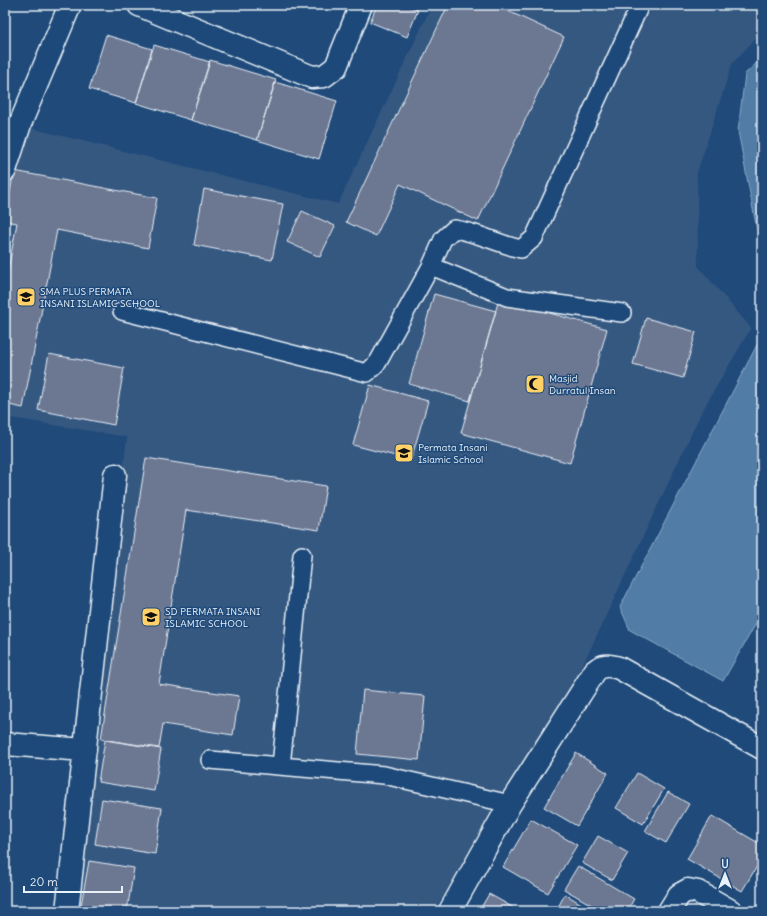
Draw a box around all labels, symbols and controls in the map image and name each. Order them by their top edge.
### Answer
place label: SMA PLUS PERMATA INSANI ISLAMIC SCHOOL [40,285,161,310]
school or university icon: SMA PLUS PERMATA INSANI ISLAMIC SCHOOL [15,286,37,308]
place label: Masjid Durratul Insan [549,372,616,397]
mosque icon: Masjid Durratul Insan [524,373,546,395]
place label: Permata Insani Islamic School [418,441,487,466]
school or university icon: Permata Insani Islamic School [393,442,415,464]
place label: SD PERMATA INSANI ISLAMIC SCHOOL [165,605,260,630]
school or university icon: SD PERMATA INSANI ISLAMIC SCHOOL [140,606,162,628]
north arrow [705,854,745,894]
text: U [721,857,729,871]
scale bar [24,868,122,894]
text: 20 m [30,874,58,889]

